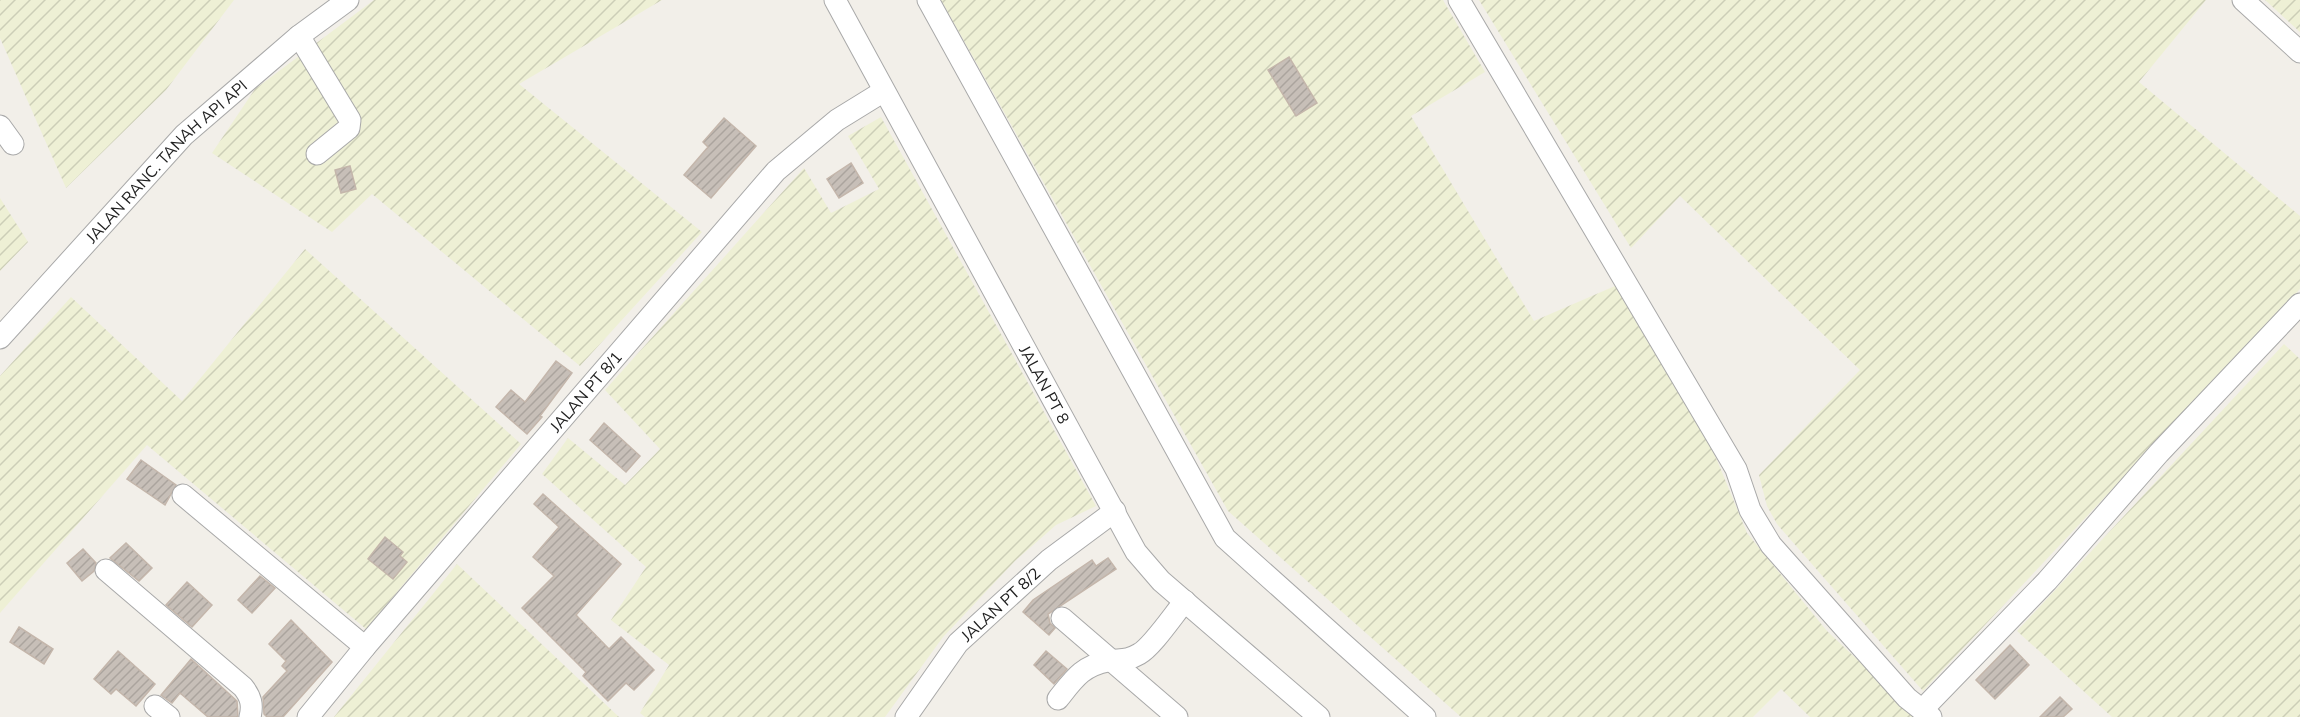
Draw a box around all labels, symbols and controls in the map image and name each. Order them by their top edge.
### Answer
street label: JALAN RANC. TANAH API API [81,75,252,249]
street label: JALAN PT 8 [1013,341,1074,428]
street label: JALAN PT 8/1 [545,347,628,438]
street label: JALAN PT 8/2 [956,563,1046,648]

